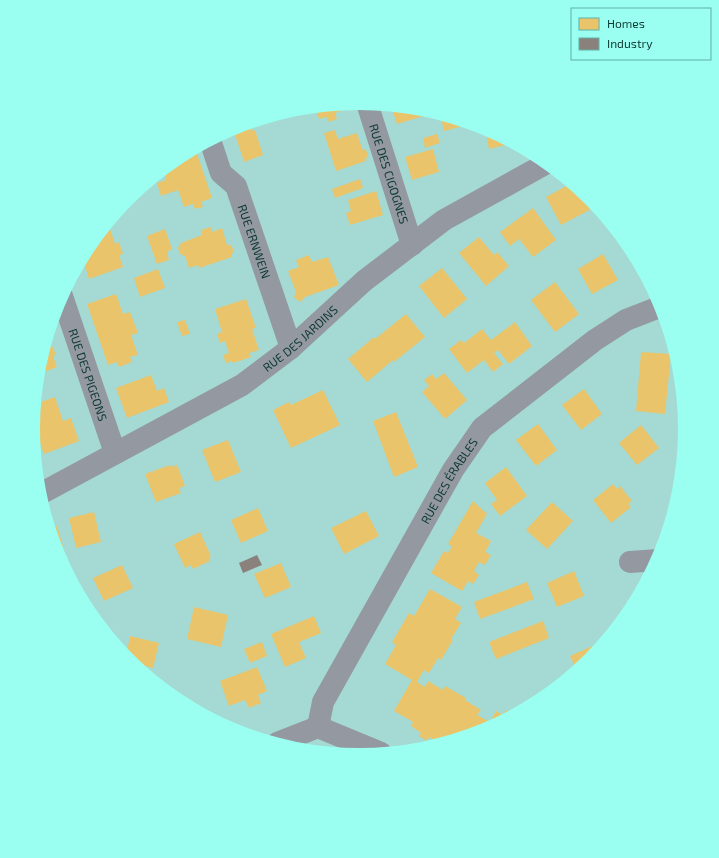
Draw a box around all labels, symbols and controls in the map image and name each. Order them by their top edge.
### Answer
legend [571,8,711,60]
text: Homes [607,16,645,30]
text: Industry [607,36,653,50]
street label: RUE DES CIGOGNES [367,122,412,225]
street label: RUE ERNWEIN [236,202,274,280]
street label: RUE DES JARDINS [260,302,340,374]
street label: RUE DES PIGEONS [66,327,111,423]
street label: RUE DES ÉRABLES [417,435,480,526]

